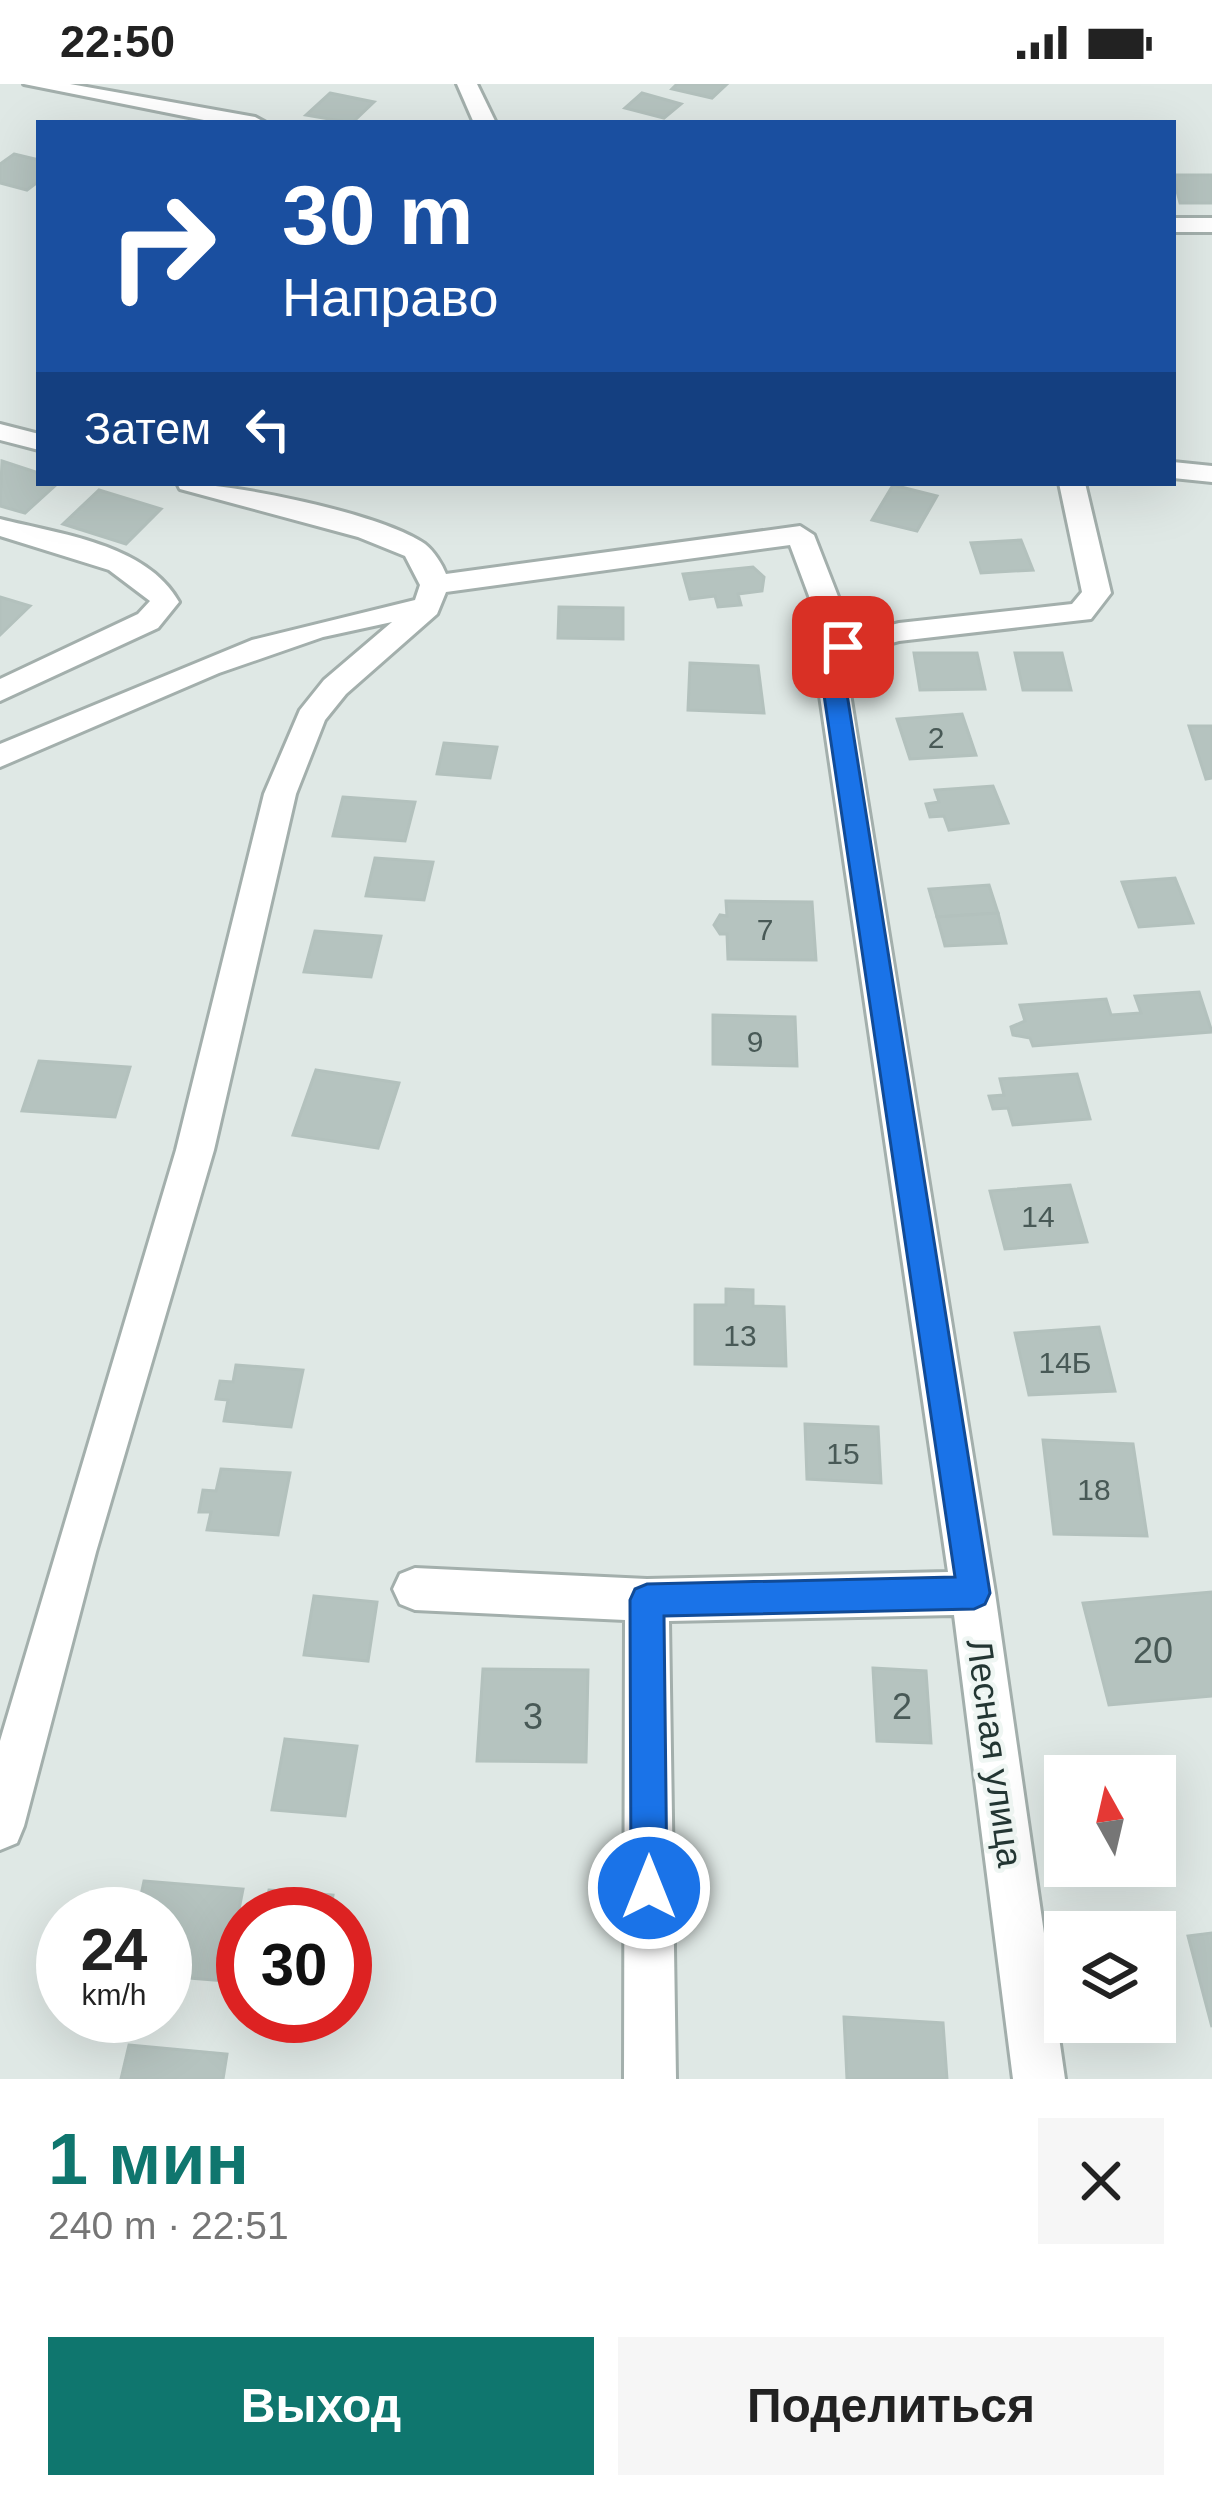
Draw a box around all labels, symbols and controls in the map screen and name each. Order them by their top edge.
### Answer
text: 22:50 [60,16,175,67]
icon: right [84,168,240,324]
text: 30 m [282,168,473,262]
text: Направо [282,267,498,327]
icon: left [235,396,301,462]
text: Затем [84,403,211,454]
pin [792,596,894,698]
icon: arrive [810,614,876,680]
house number: 2 [928,721,944,754]
house number: 7 [757,913,773,946]
house number: 9 [747,1025,763,1058]
house number: 14 [1021,1200,1055,1233]
house number: 13 [723,1319,757,1352]
house number: 14Б [1038,1346,1092,1379]
house number: 15 [826,1437,860,1470]
house number: 18 [1077,1473,1111,1506]
house number: 20 [1133,1630,1173,1671]
street label: Лесная улица [959,1636,1031,1871]
house number: 2 [892,1686,912,1727]
house number: 3 [523,1696,543,1737]
north arrow [1044,1755,1176,1887]
map controls [1044,1755,1176,2043]
position arrow [586,1825,712,1951]
speed limit sign: 30 [216,1887,372,2043]
button: layers [1044,1911,1176,2043]
text: 24 [81,1916,147,1983]
text: km/h [81,1978,147,2011]
button: close [1038,2118,1164,2244]
text: 1 мин [48,2119,249,2199]
text: 240 m · 22:51 [48,2204,289,2247]
button: Выход [48,2337,594,2475]
button: Поделиться [618,2337,1164,2475]

